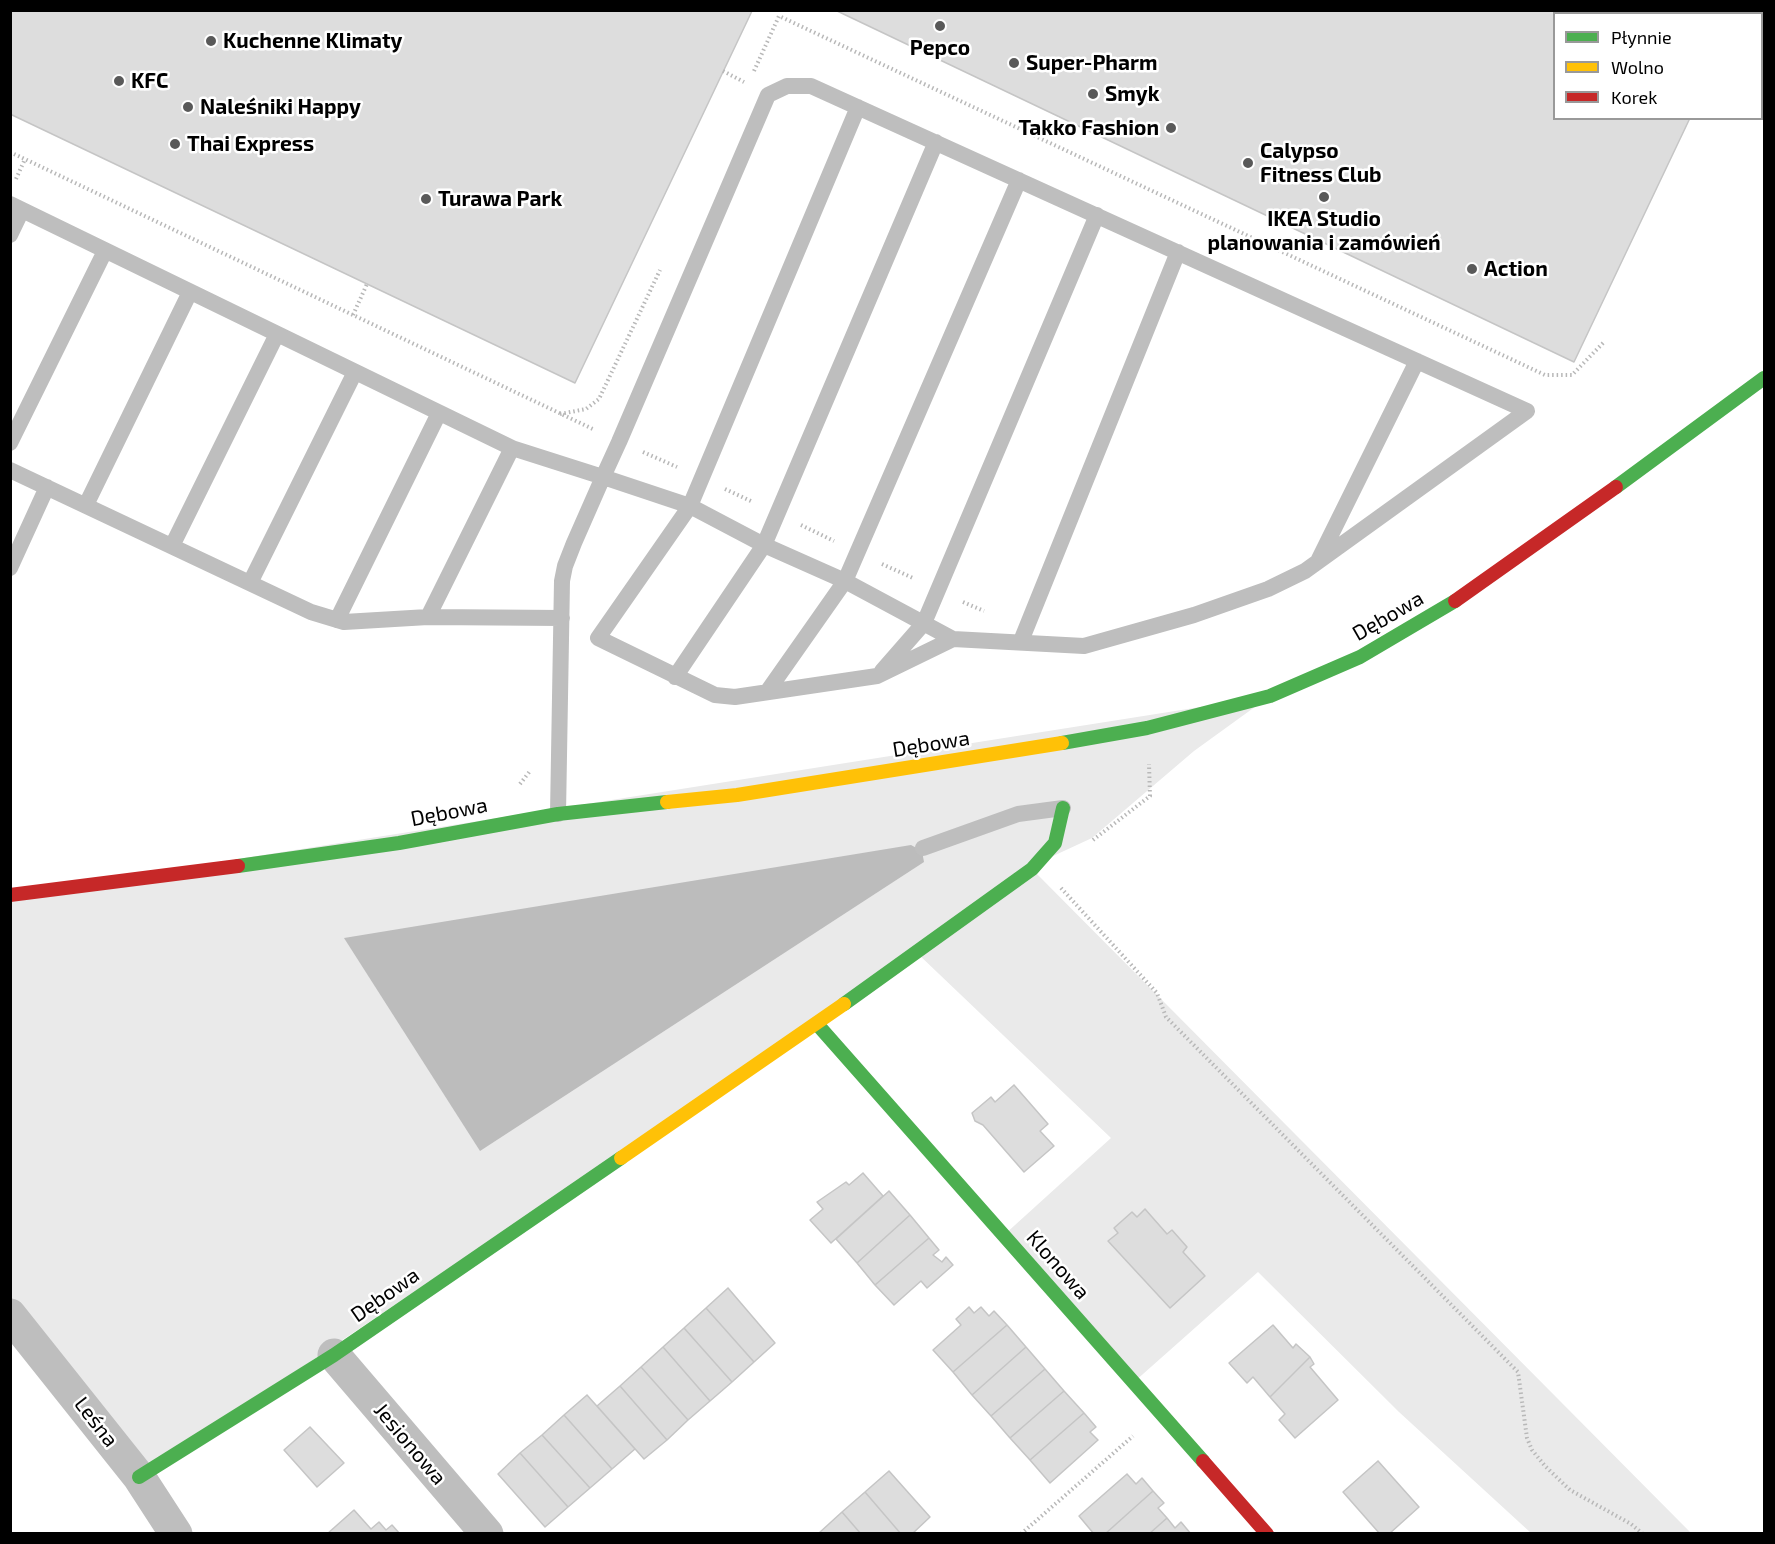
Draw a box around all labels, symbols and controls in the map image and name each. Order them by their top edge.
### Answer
legend [1553,12,1763,120]
marker: Pepco [933,19,947,33]
text: Płynnie [1611,26,1672,48]
place label: Kuchenne Klimaty [223,28,402,54]
marker: Kuchenne Klimaty [204,34,218,48]
place label: Pepco [910,35,970,61]
place label: Super-Pharm [1026,50,1157,76]
marker: Super-Pharm [1007,56,1021,70]
text: Wolno [1611,56,1664,78]
place label: KFC [131,68,168,94]
marker: KFC [112,74,126,88]
place label: Smyk [1105,81,1159,107]
text: Korek [1611,86,1657,108]
marker: Smyk [1086,87,1100,101]
place label: Naleśniki Happy [200,94,361,120]
marker: Naleśniki Happy [181,100,195,114]
place label: Takko Fashion [1018,115,1159,141]
marker: Takko Fashion [1164,121,1178,135]
place label: Thai Express [187,131,314,157]
marker: Thai Express [168,137,182,151]
place label: Calypso Fitness Club [1260,138,1382,188]
marker: Calypso Fitness Club [1241,156,1255,170]
place label: Turawa Park [438,186,562,212]
marker: IKEA Studio planowania i zamówień [1317,190,1331,204]
marker: Turawa Park [419,192,433,206]
place label: IKEA Studio planowania i zamówień [1207,206,1441,256]
place label: Action [1484,256,1548,282]
marker: Action [1465,262,1479,276]
street label: Dębowa [1348,586,1428,646]
street label: Dębowa [891,725,971,763]
street label: Dębowa [408,792,490,832]
street label: Klonowa [1021,1225,1095,1305]
street label: Dębowa [346,1262,424,1328]
street label: Leśna [69,1392,123,1452]
street label: Jesionowa [369,1398,451,1490]

